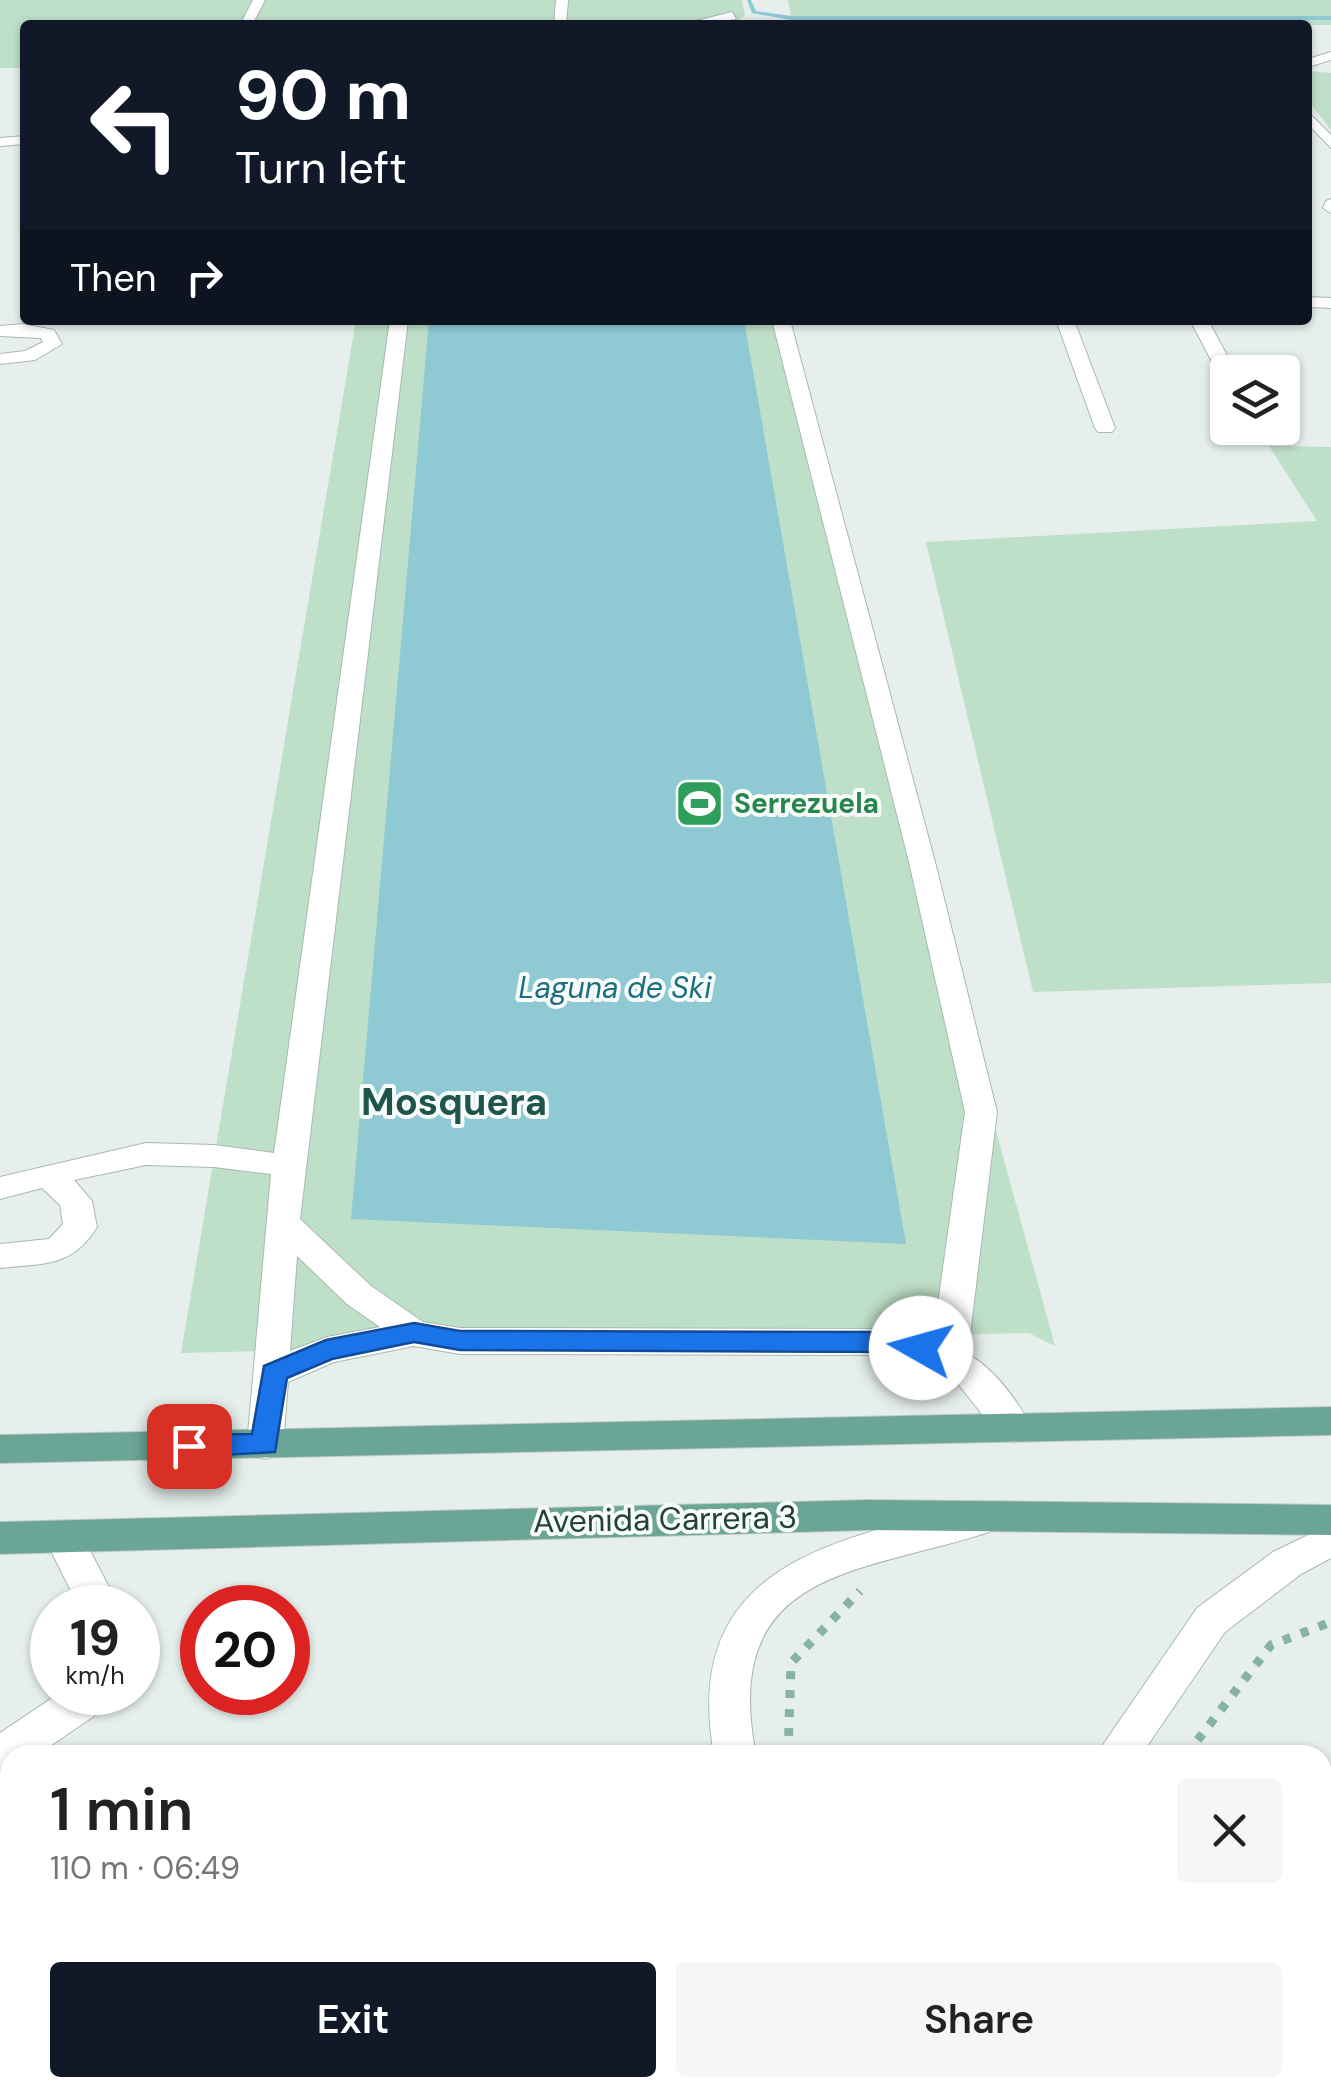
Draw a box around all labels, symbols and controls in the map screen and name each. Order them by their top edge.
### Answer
text: 90 m [235,50,411,141]
icon: left [70,60,200,190]
text: Turn left [235,138,407,197]
icon: right [177,250,232,305]
text: Then [70,253,157,303]
map controls [1210,355,1300,445]
button: layers [1210,355,1300,445]
sports icon: Serrezuela [673,777,725,829]
place label: Serrezuela [734,785,879,822]
water label: Laguna de Ski [519,968,712,1007]
district label: Mosquera [361,1077,547,1127]
position arrow [869,1296,973,1400]
pin [147,1404,232,1489]
icon: arrive [162,1419,217,1474]
street label: Avenida Carrera 3 [533,1496,797,1542]
speed limit sign: 20 [180,1585,310,1715]
text: 19 [70,1605,120,1671]
text: km/h [65,1659,125,1692]
text: 1 min [50,1770,193,1849]
button: close [1177,1778,1282,1883]
text: 110 m · 06:49 [50,1847,240,1889]
button: Exit [50,1962,656,2077]
button: Share [676,1962,1282,2077]

